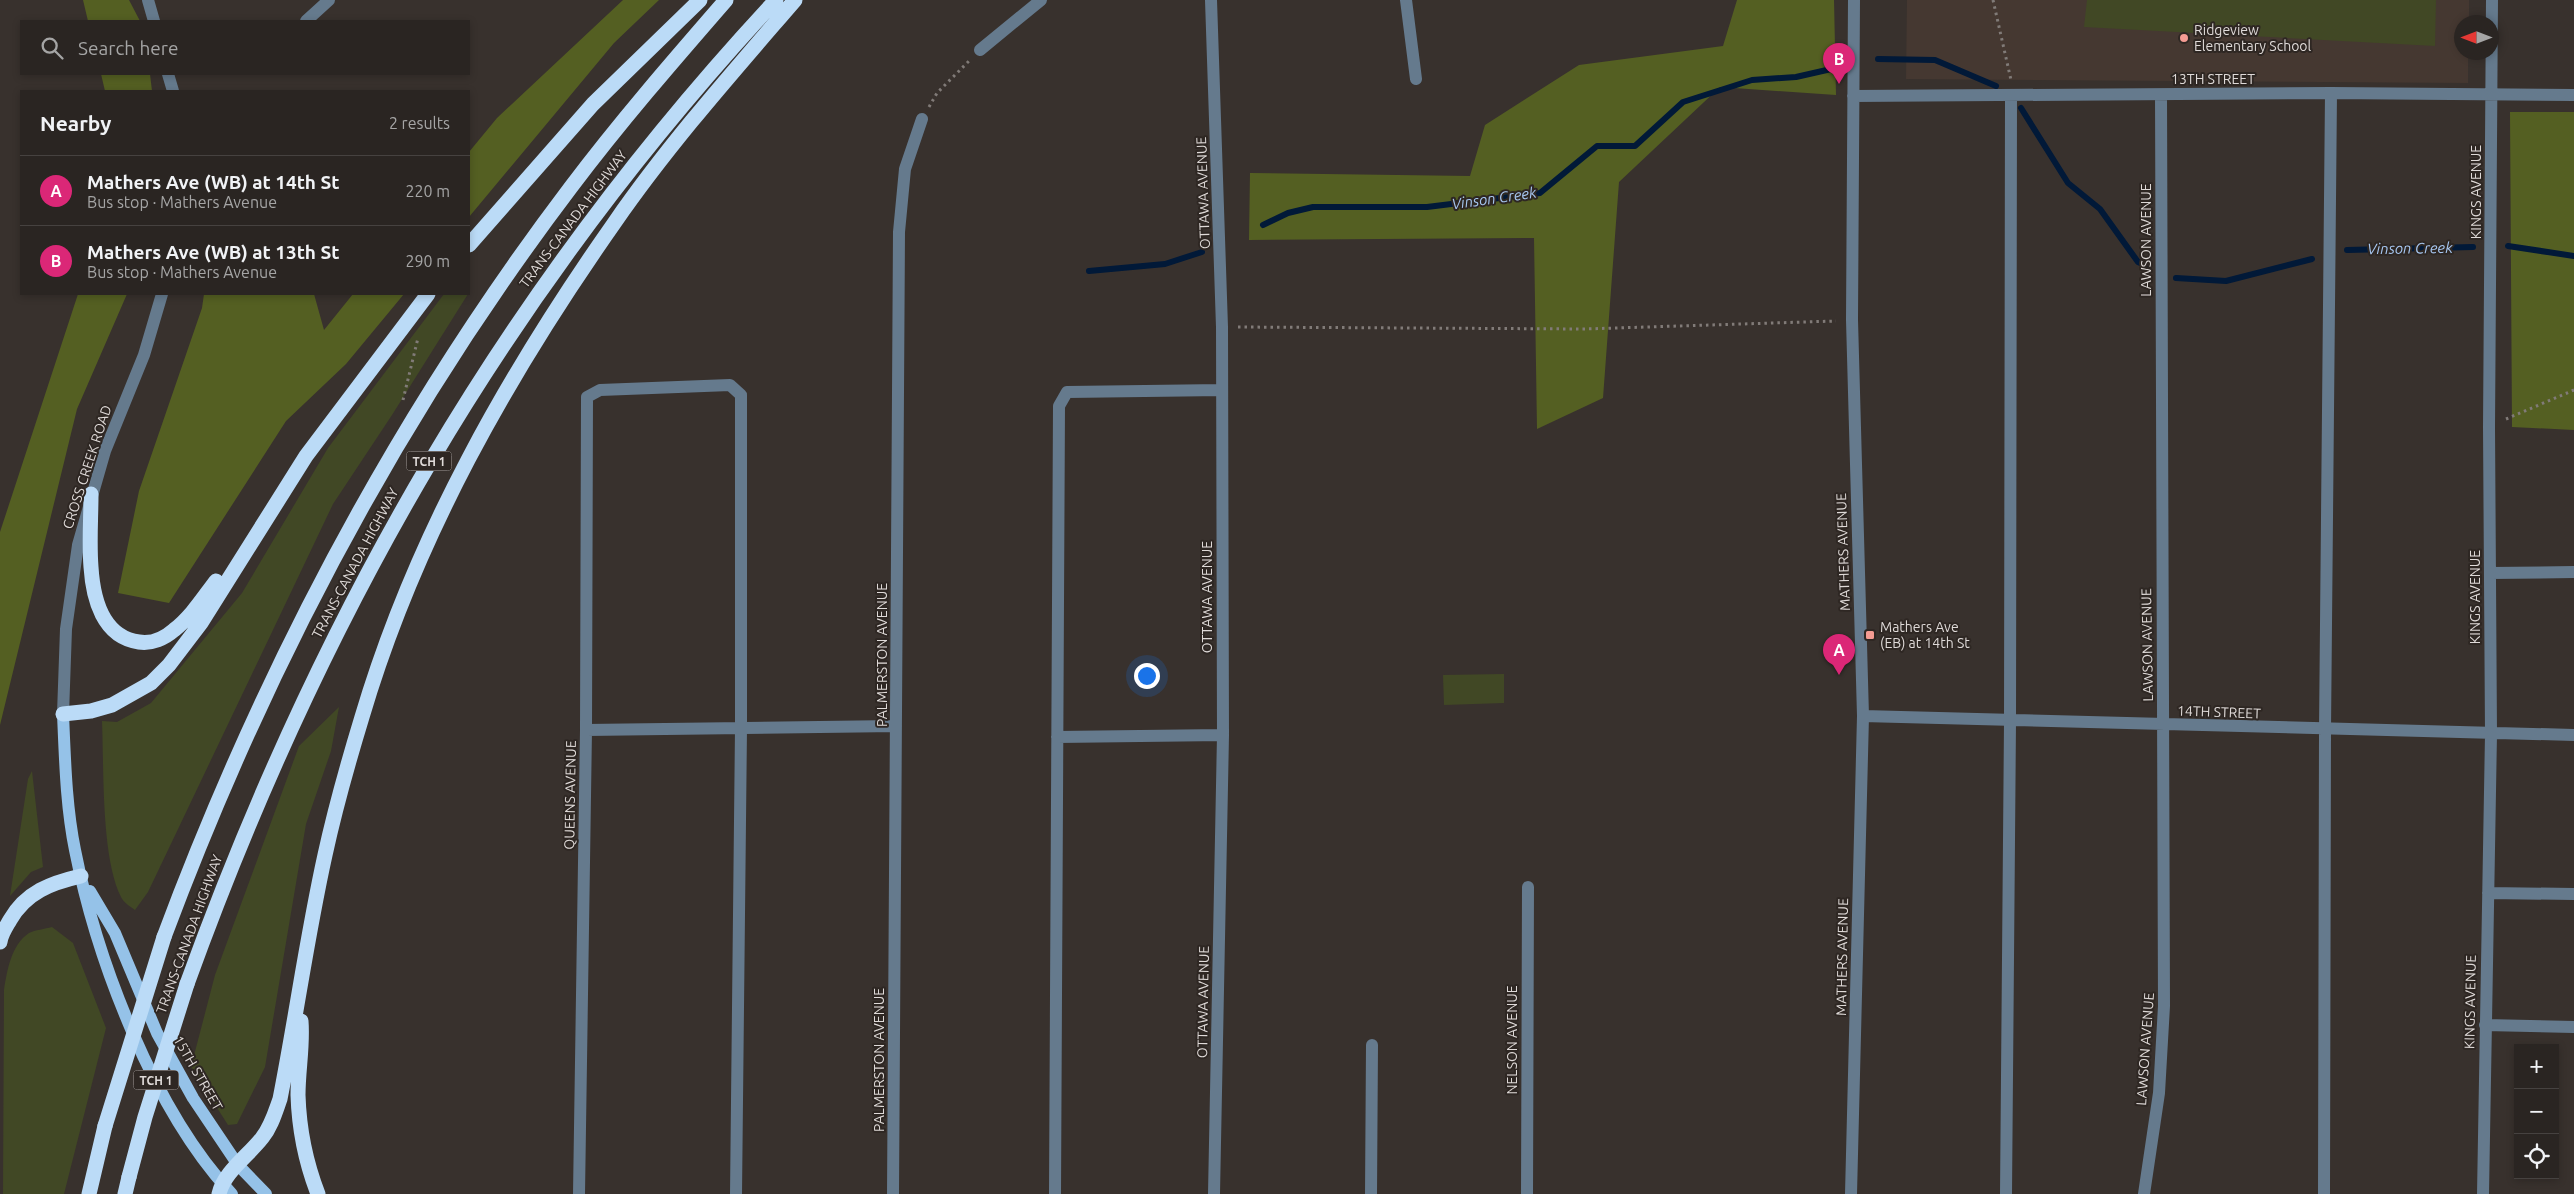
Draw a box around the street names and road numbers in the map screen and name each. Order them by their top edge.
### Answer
street label: 13TH STREET [2171,71,2255,87]
street label: OTTAWA AVENUE [1193,136,1213,249]
street label: KINGS AVENUE [2468,145,2484,239]
street label: TRANS-CANADA HIGHWAY [516,147,630,291]
street label: LAWSON AVENUE [2138,183,2154,297]
street label: CROSS CREEK ROAD [59,403,115,531]
road number: TCH 1 [406,452,452,471]
street label: TRANS-CANADA HIGHWAY [309,485,401,641]
street label: MATHERS AVENUE [1833,493,1853,611]
street label: OTTAWA AVENUE [1199,541,1215,653]
street label: KINGS AVENUE [2467,550,2483,644]
street label: PALMERSTON AVENUE [874,583,890,727]
street label: LAWSON AVENUE [2138,588,2156,702]
street label: 14TH STREET [2177,703,2261,721]
street label: QUEENS AVENUE [561,740,579,850]
street label: TRANS-CANADA HIGHWAY [153,852,225,1016]
street label: MATHERS AVENUE [1833,898,1851,1016]
street label: OTTAWA AVENUE [1194,946,1212,1058]
street label: KINGS AVENUE [2461,954,2479,1049]
street label: NELSON AVENUE [1504,985,1520,1095]
street label: PALMERSTON AVENUE [871,988,887,1132]
street label: LAWSON AVENUE [2133,992,2157,1106]
street label: 15TH STREET [170,1033,226,1113]
road number: TCH 1 [134,1070,178,1090]

